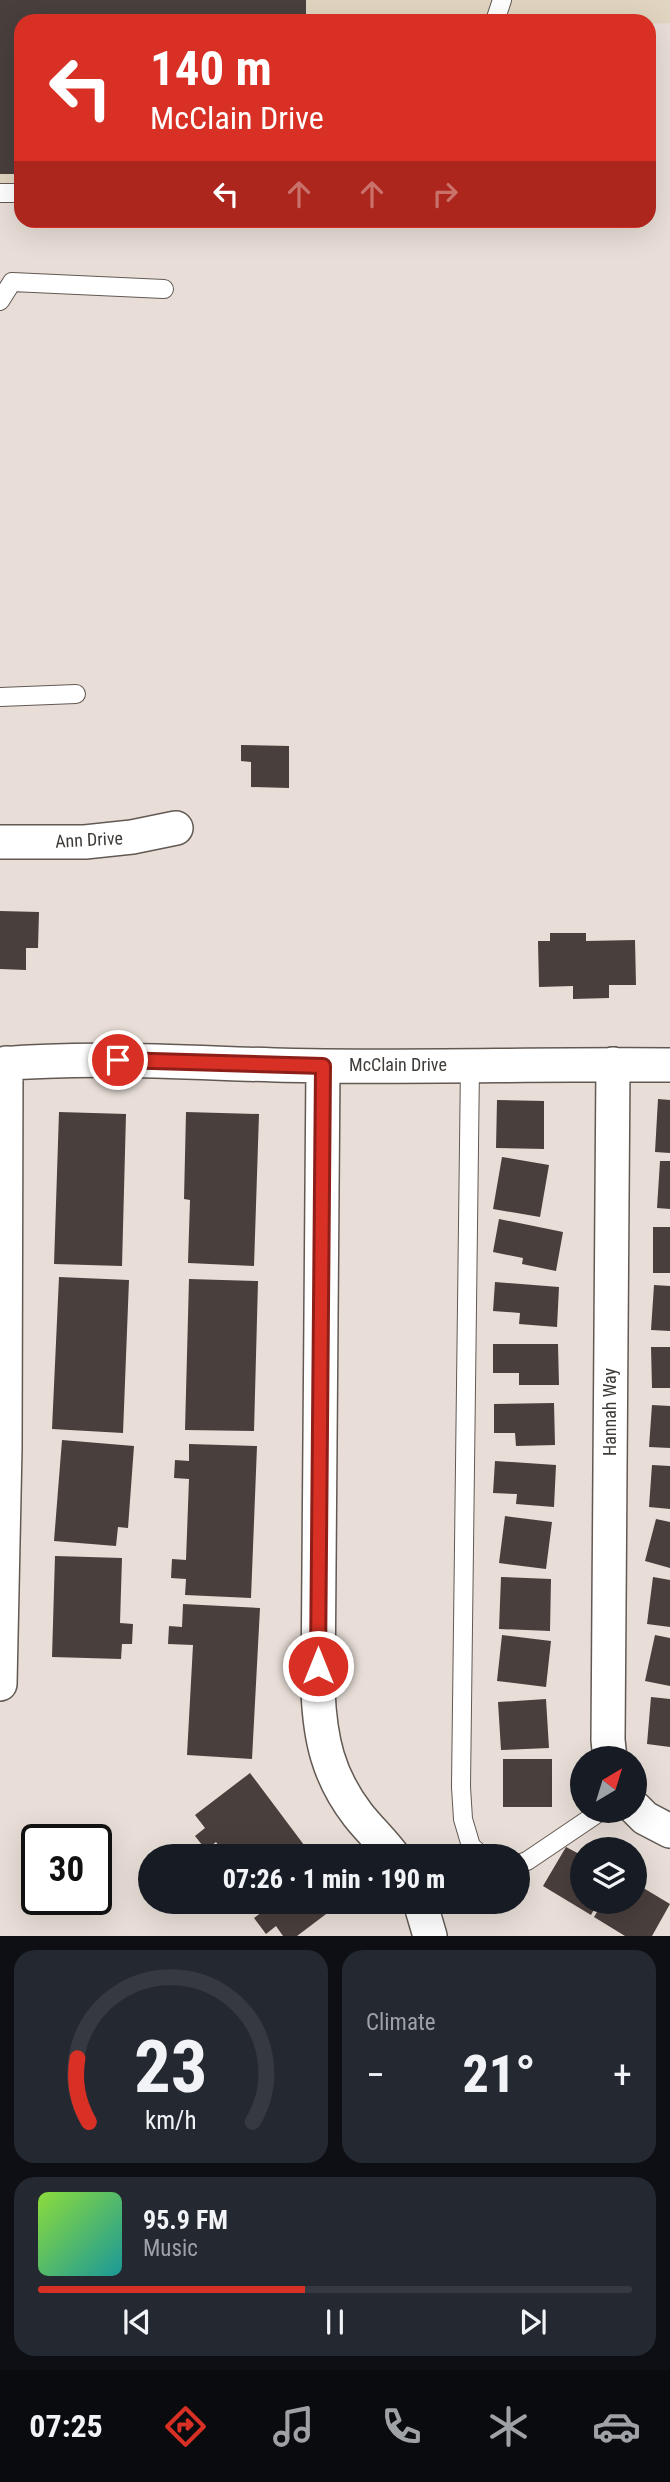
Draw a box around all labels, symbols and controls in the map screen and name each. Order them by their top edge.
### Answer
text: 140 m [150,40,272,97]
icon: left [35,42,126,133]
text: McClain Drive [150,99,324,137]
icon: left [207,175,245,213]
icon: ahead [280,175,318,213]
icon: ahead [353,175,391,213]
icon: right [426,175,464,213]
street label: Ann Drive [55,827,123,852]
pin [88,1030,148,1090]
icon: arrive [99,1041,137,1079]
street label: McClain Drive [349,1054,447,1075]
street label: Hannah Way [599,1367,620,1456]
position arrow [281,1629,355,1703]
north arrow [570,1746,648,1824]
map controls [570,1746,647,1914]
speed limit sign: 30 [21,1824,112,1915]
button: layers [570,1837,647,1914]
text: 07:26 · 1 min · 190 m [223,1864,445,1894]
text: Climate [366,2009,436,2036]
text: 23 [134,2025,208,2111]
text: 21° [462,2044,536,2105]
text: − [366,2053,385,2097]
text: + [613,2053,632,2097]
text: km/h [145,2106,197,2135]
text: 95.9 FM [143,2205,228,2235]
text: Music [143,2235,198,2262]
icon: previous [118,2303,156,2341]
icon: pause [316,2303,354,2341]
icon: next [514,2303,552,2341]
icon: directions [161,2402,210,2451]
icon: music [269,2402,318,2451]
icon: phone [377,2402,426,2451]
icon: climate [484,2402,533,2451]
icon: car [592,2402,641,2451]
text: 07:25 [29,2407,103,2445]

